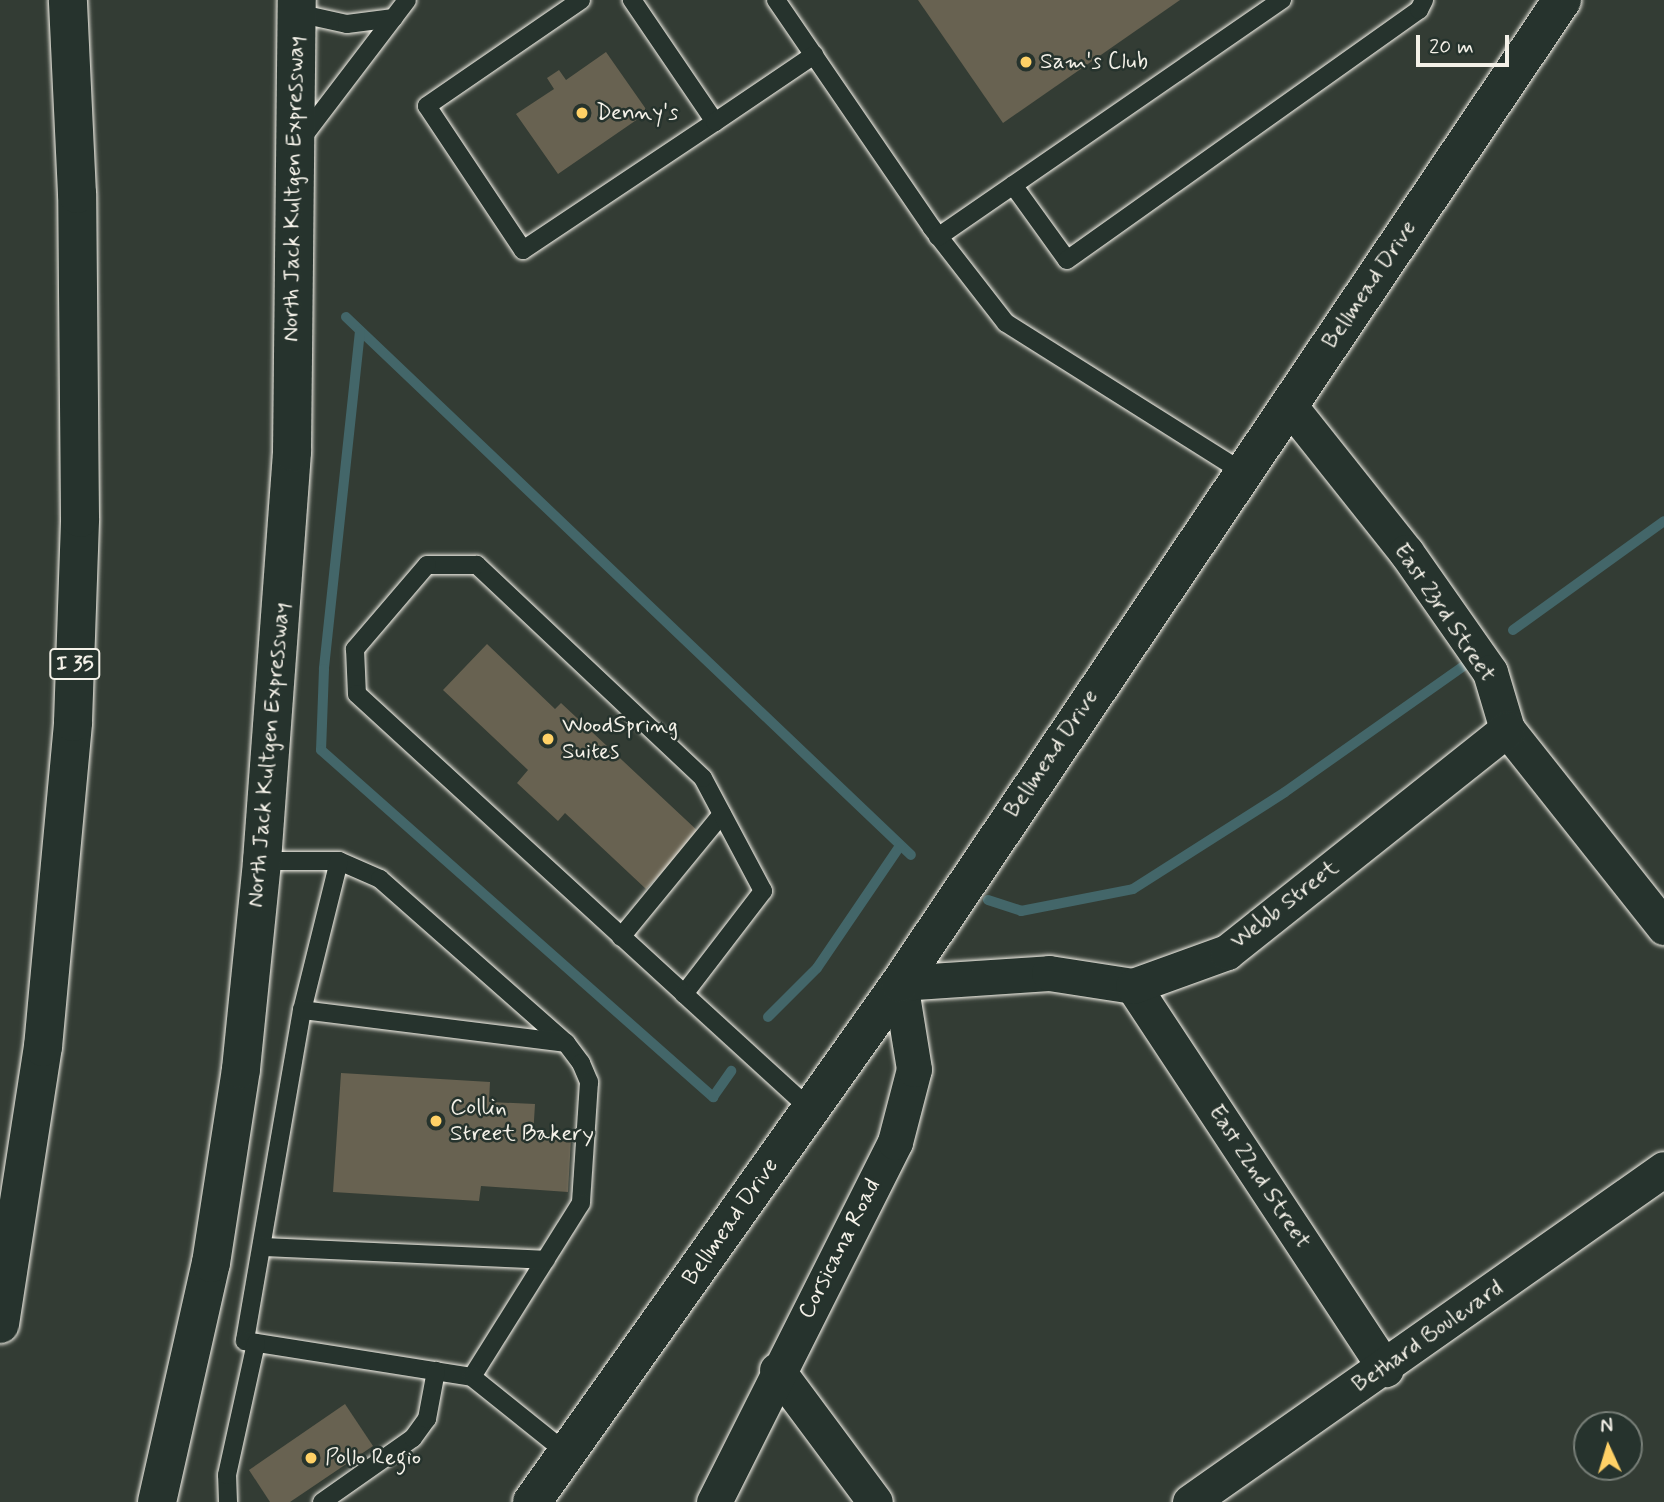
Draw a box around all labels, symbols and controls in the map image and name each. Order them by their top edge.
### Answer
scale bar [1419,21,1512,65]
street label: North Jack Kultgen Expressway [277,31,311,347]
text: 20 m [1429,33,1474,61]
place label: Sam's Club [1040,48,1153,76]
marker: Sam's Club [1018,54,1034,70]
place label: Denny's [596,99,678,127]
marker: Denny's [574,105,590,121]
street label: Bellmead Drive [1317,216,1423,354]
street label: East 23rd Street [1388,539,1500,687]
street label: North Jack Kultgen Expressway [241,596,297,914]
road number: I 35 [49,646,101,682]
street label: Bellmead Drive [999,685,1105,823]
place label: WoodSpring Suites [562,712,678,766]
marker: WoodSpring Suites [540,731,556,747]
street label: Webb Street [1226,854,1344,956]
place label: Collin Street Bakery [450,1094,593,1148]
street label: East 22nd Street [1202,1100,1316,1254]
marker: Collin Street Bakery [428,1113,444,1129]
street label: Bellmead Drive [678,1154,784,1290]
street label: Corsicana Road [794,1176,886,1322]
street label: Bethard Boulevard [1348,1275,1508,1399]
north arrow [1573,1411,1643,1481]
text: N [1599,1414,1614,1439]
place label: Pollo Regio [325,1444,421,1472]
marker: Pollo Regio [303,1450,319,1466]

